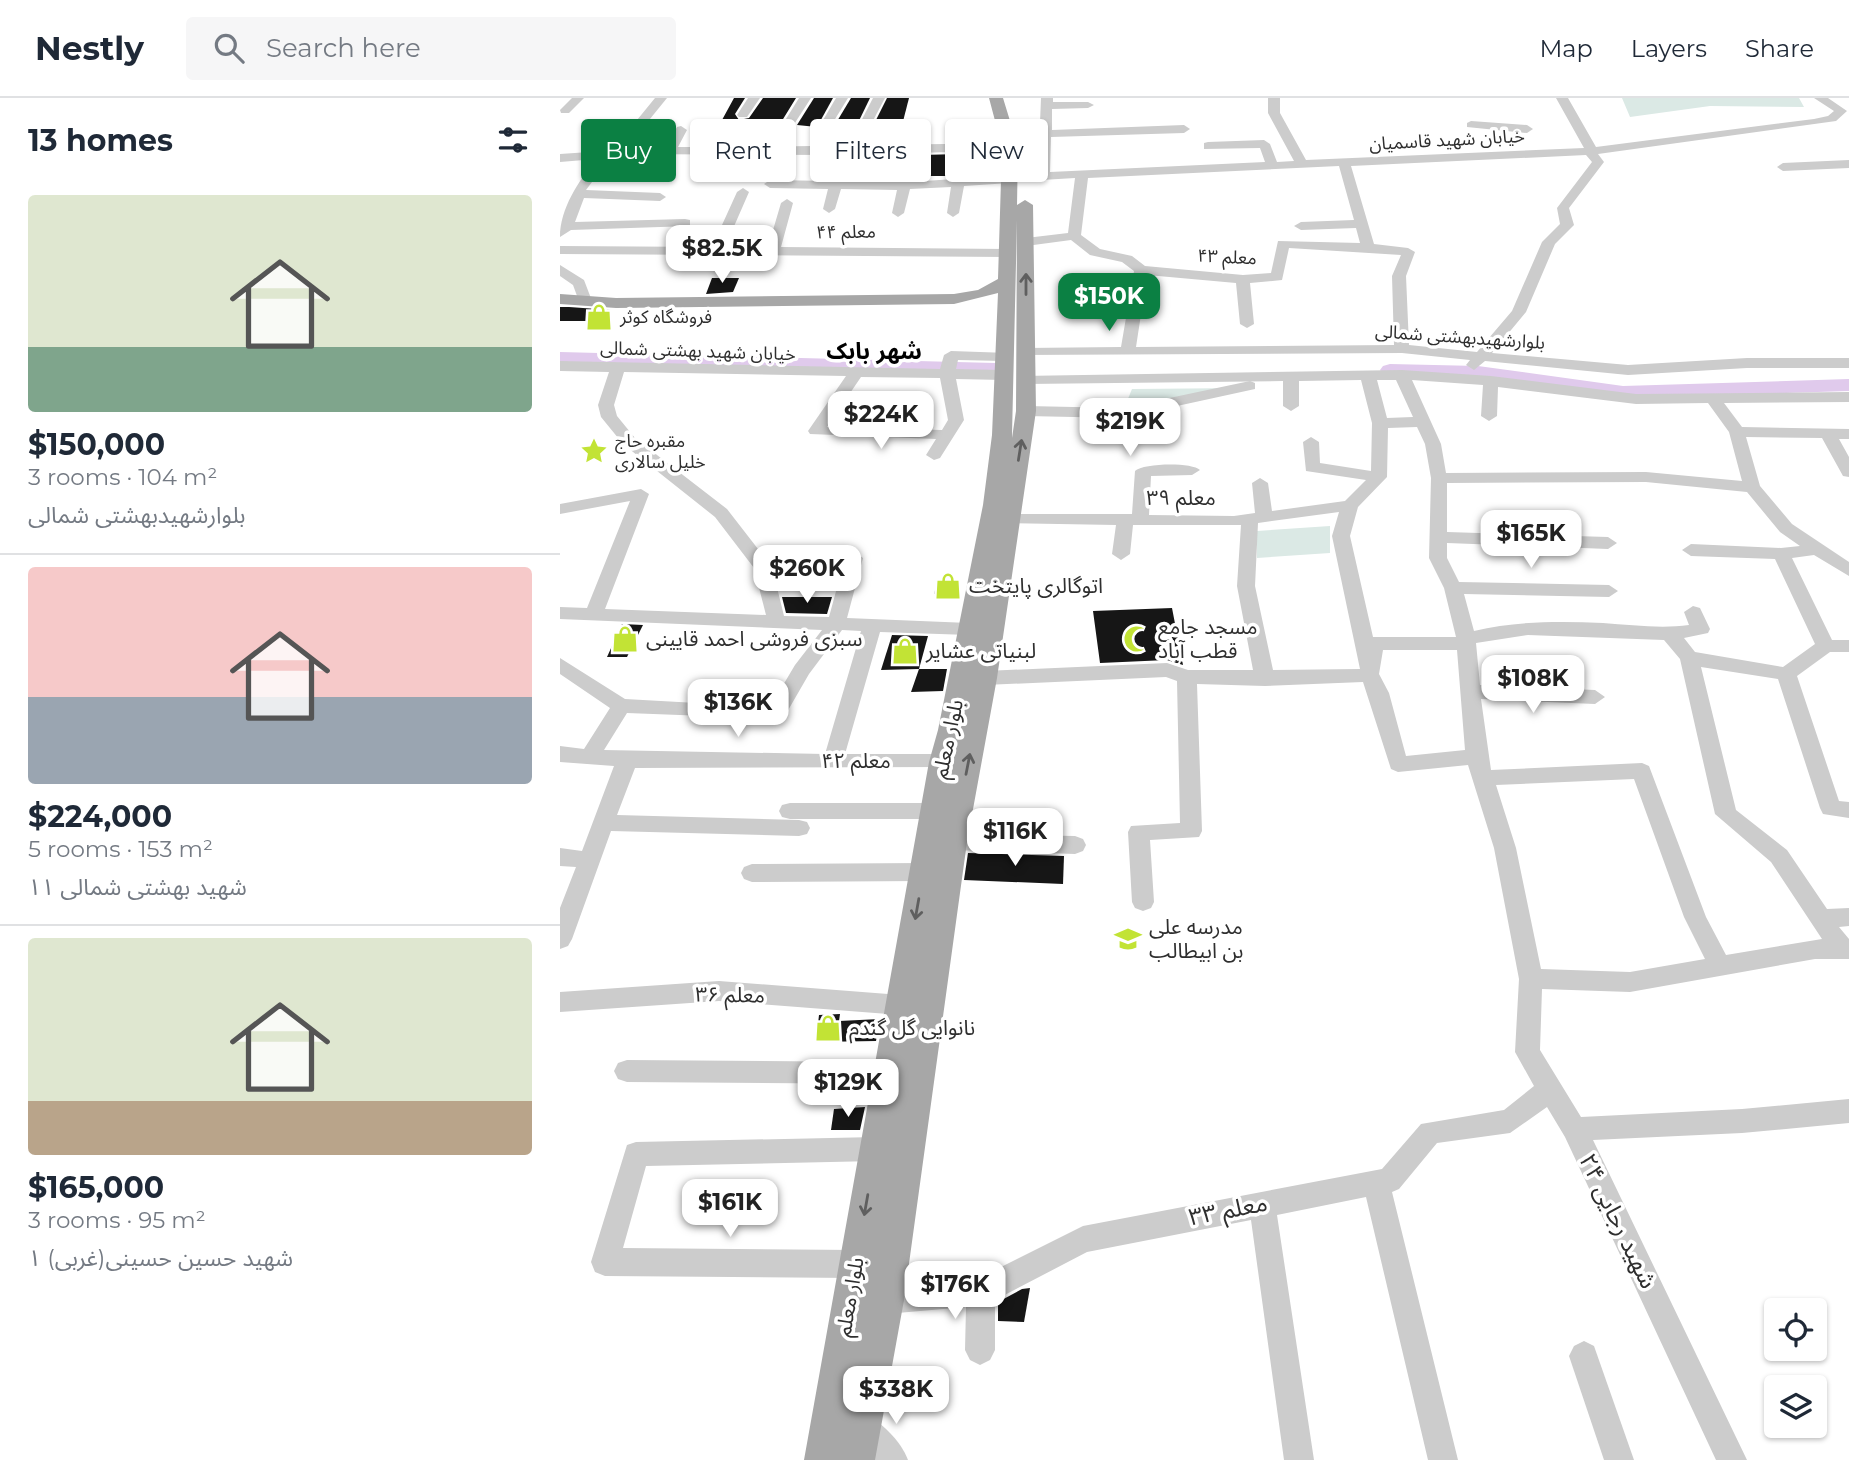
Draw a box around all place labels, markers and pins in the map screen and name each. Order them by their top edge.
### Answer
pin: $82.5K [665,226,779,285]
pin: $150K [1060,274,1158,333]
shop icon: فروشگاه کوثر [584,302,614,332]
place label: فروشگاه کوثر [619,306,712,328]
pin: $224K [832,392,930,451]
pin: $219K [1081,398,1179,458]
place label: مقبره حاج خلیل سالاری [615,430,706,473]
place icon: مقبره حاج خلیل سالاری [579,436,609,466]
pin: $165K [1482,510,1580,570]
pin: $260K [758,546,856,605]
shop icon: اتوگالری پایتخت [933,571,963,601]
place label: اتوگالری پایتخت [969,573,1103,599]
place label: مسجد جامع قطب آباد [1158,614,1258,663]
shop icon: سبزی فروشی احمد قایینی [610,624,640,654]
mosque icon: مسجد جامع قطب آباد [1122,624,1152,654]
place label: سبزی فروشی احمد قایینی [646,626,862,651]
shop icon: لبنیاتی عشایر [890,636,920,666]
place label: لبنیاتی عشایر [925,638,1036,663]
pin: $108K [1484,656,1582,715]
pin: $136K [689,680,787,739]
pin: $116K [966,808,1064,868]
place label: مدرسه علی بن ابیطالب [1149,914,1243,963]
school or university icon: مدرسه علی بن ابیطالب [1113,924,1143,954]
shop icon: نانوایی گل گندم [813,1013,843,1043]
place label: نانوایی گل گندم [849,1015,975,1044]
pin: $129K [799,1060,897,1119]
pin: $161K [681,1180,779,1239]
pin: $176K [906,1262,1004,1321]
pin: $338K [847,1366,945,1426]

